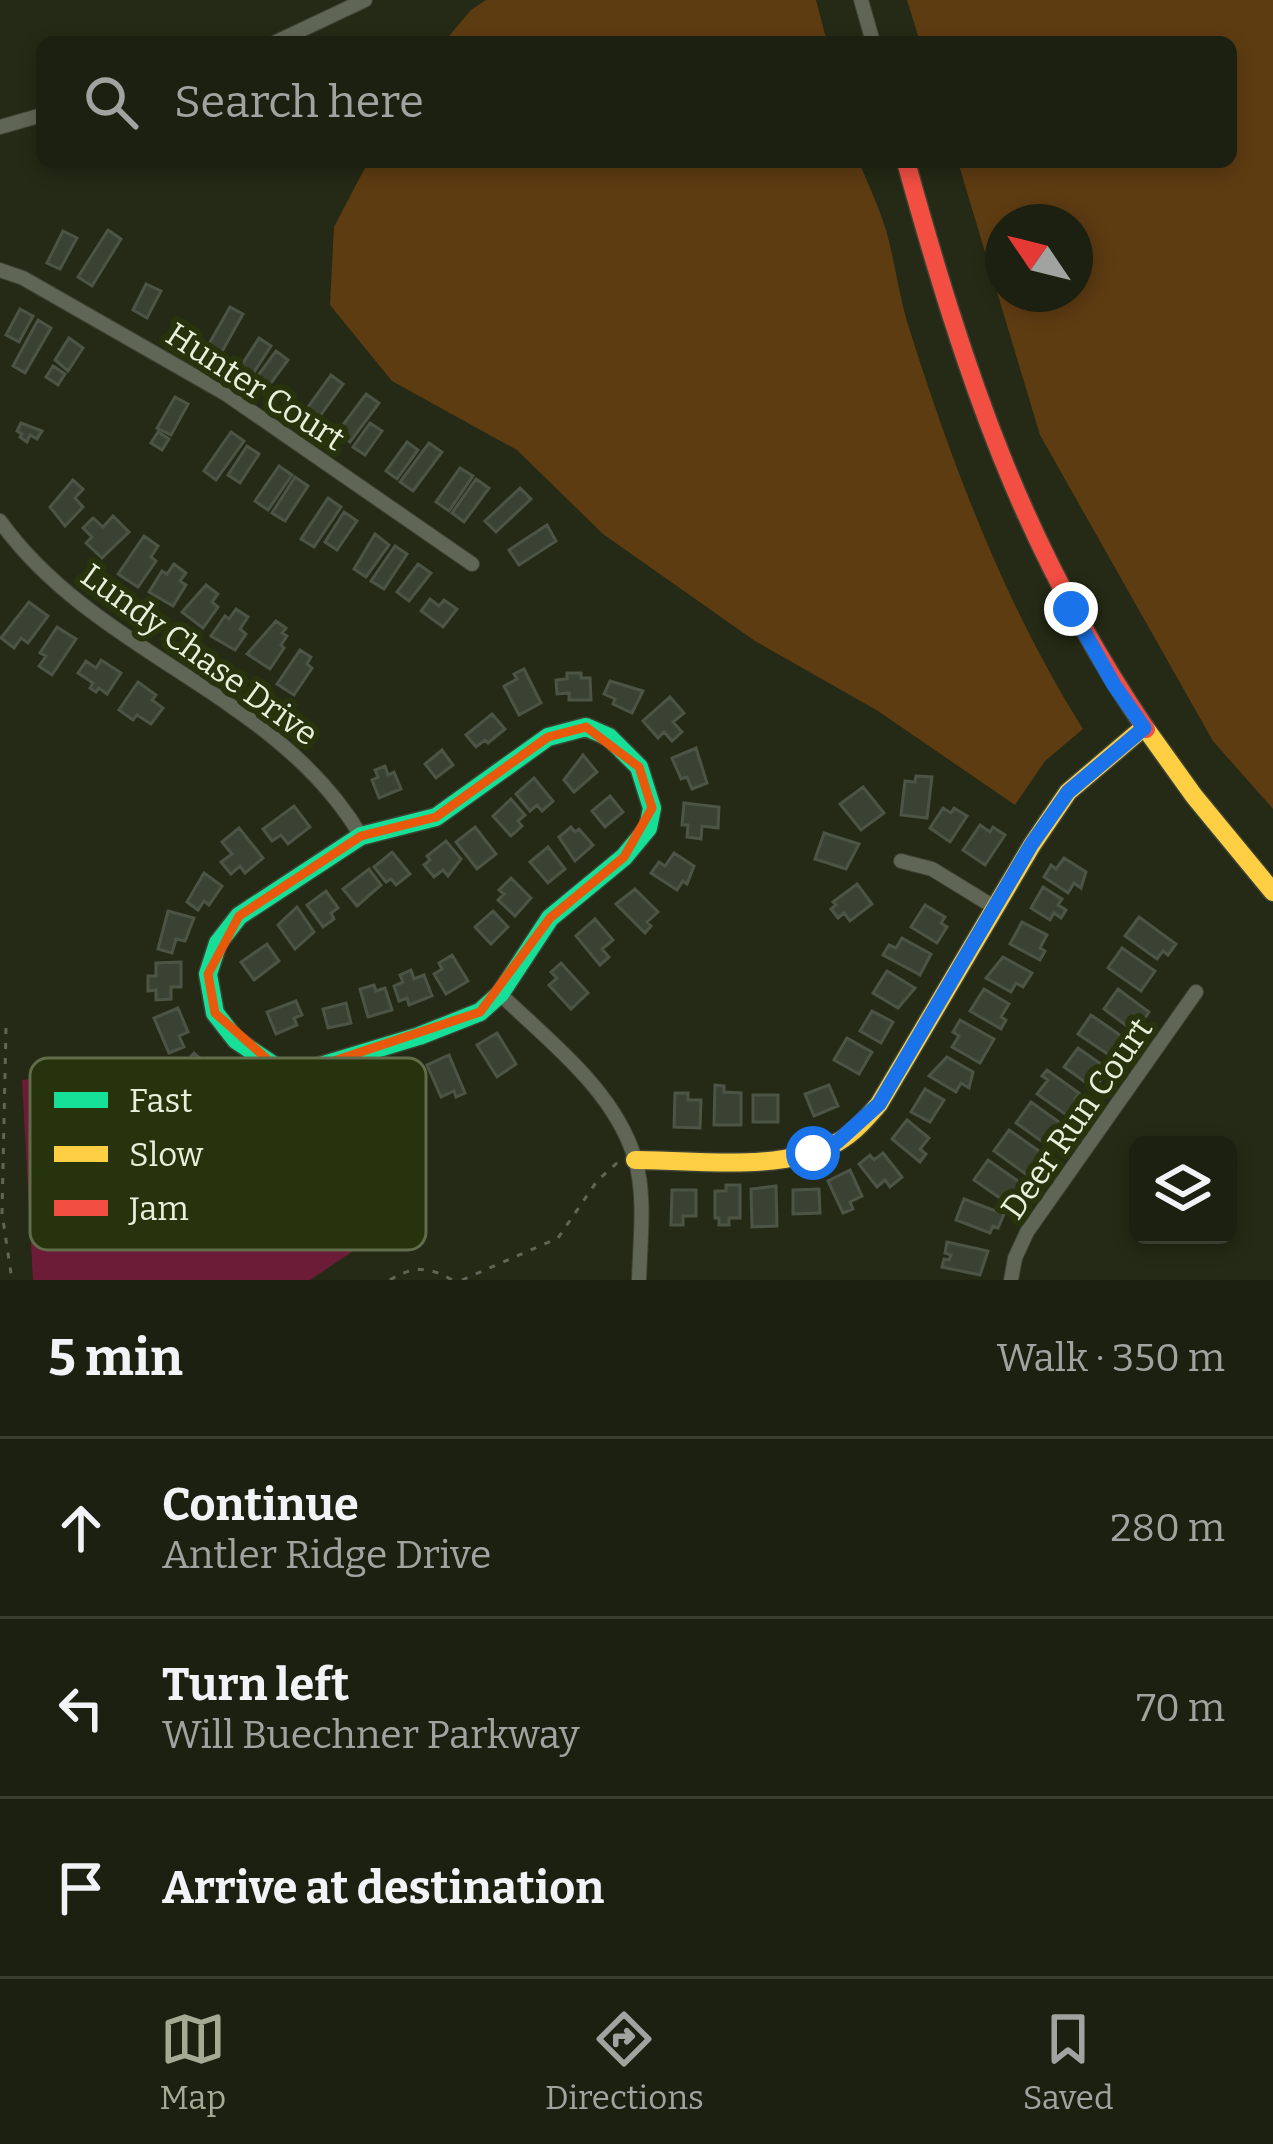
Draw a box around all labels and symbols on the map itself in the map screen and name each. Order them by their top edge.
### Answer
north arrow [985,204,1093,312]
street label: Hunter Court [159,314,352,459]
street label: Lundy Chase Drive [73,556,326,754]
route end [1044,582,1098,636]
street label: Deer Run Court [993,1010,1161,1227]
legend [30,1058,426,1250]
text: Fast [129,1081,192,1121]
route start [786,1126,840,1180]
text: Slow [129,1135,204,1175]
text: Jam [128,1189,189,1229]

